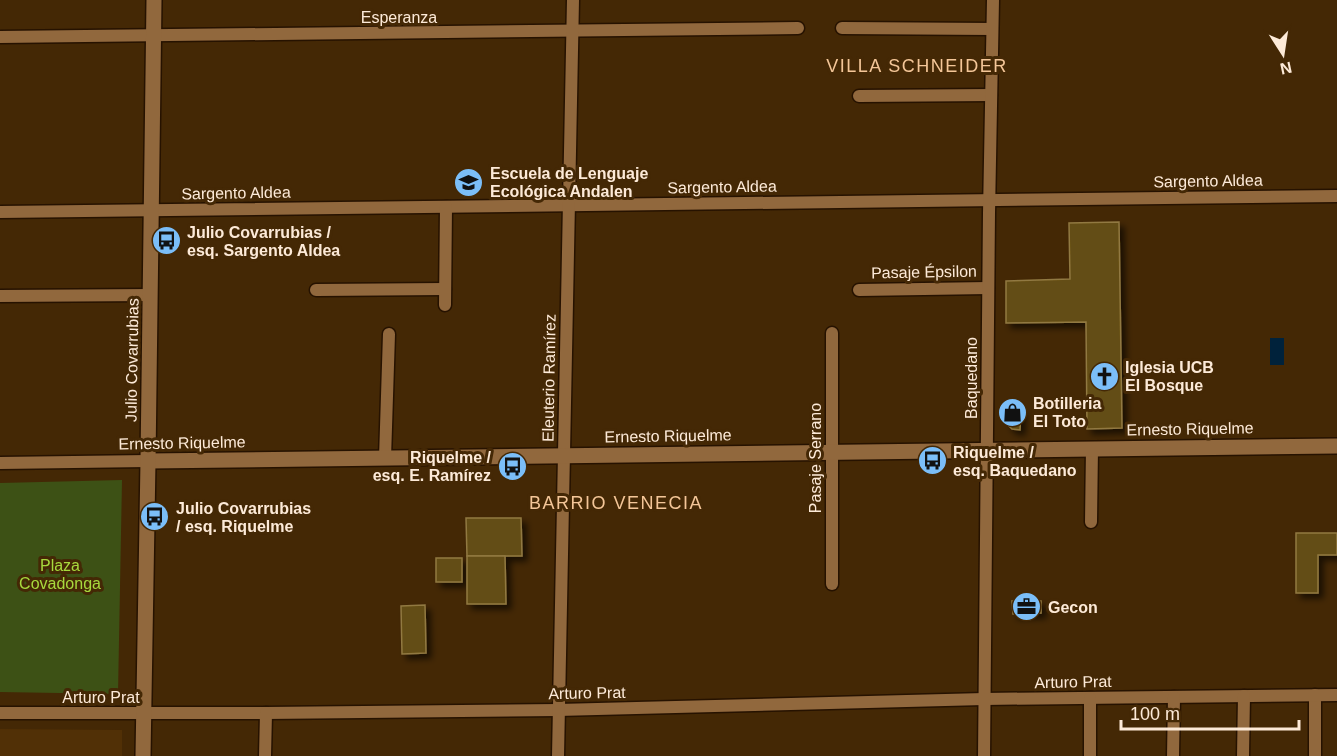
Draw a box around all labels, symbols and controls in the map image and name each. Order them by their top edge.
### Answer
street label: Esperanza [361,9,437,26]
north arrow [1253,24,1313,84]
district label: VILLA SCHNEIDER [826,56,1008,76]
text: N [1279,59,1293,78]
place label: Escuela de Lenguaje Ecológica Andalen [490,165,648,200]
school or university icon: Escuela de Lenguaje Ecológica Andalen [453,166,485,198]
street label: Sargento Aldea [1153,172,1263,190]
street label: Sargento Aldea [667,178,777,196]
street label: Sargento Aldea [181,184,291,202]
place label: Julio Covarrubias / esq. Sargento Aldea [187,224,340,259]
bus stop icon: Julio Covarrubias / esq. Sargento Aldea [150,225,182,257]
street label: Pasaje Épsilon [871,262,977,281]
street label: Julio Covarrubias [122,298,142,422]
street label: Eleuterio Ramírez [539,314,559,442]
street label: Baquedano [963,337,980,419]
place label: Iglesia UCB El Bosque [1125,359,1214,394]
church icon: Iglesia UCB El Bosque [1088,360,1120,392]
place label: Botilleria El Toto [1033,395,1102,430]
shop icon: Botilleria El Toto [996,396,1028,428]
street label: Pasaje Serrano [807,403,824,513]
street label: Ernesto Riquelme [1126,419,1254,439]
street label: Ernesto Riquelme [604,426,732,446]
street label: Ernesto Riquelme [118,433,246,453]
place label: Riquelme / esq. Baquedano [953,444,1077,479]
bus stop icon: Riquelme / esq. Baquedano [916,445,948,477]
place label: Riquelme / esq. E. Ramírez [373,449,492,484]
bus stop icon: Riquelme / esq. E. Ramírez [496,450,528,482]
district label: BARRIO VENECIA [529,493,703,513]
place label: Julio Covarrubias / esq. Riquelme [176,500,311,535]
bus stop icon: Julio Covarrubias / esq. Riquelme [139,501,171,533]
park label: Plaza Covadonga [19,557,101,592]
office icon: Gecon [1011,591,1043,623]
place label: Gecon [1048,599,1098,616]
street label: Arturo Prat [1034,673,1112,691]
street label: Arturo Prat [548,684,626,702]
street label: Arturo Prat [62,689,140,706]
scale bar [1121,693,1300,731]
text: 100 m [1130,704,1180,724]

